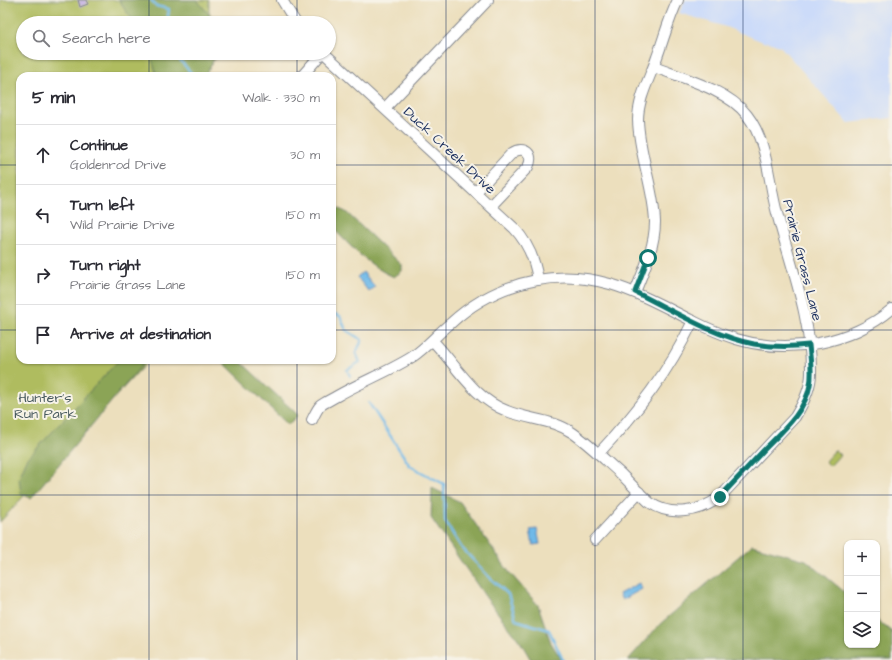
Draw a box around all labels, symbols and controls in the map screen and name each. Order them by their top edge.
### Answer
search box [16,16,336,60]
icon: search [30,27,52,49]
text: Search here [62,28,151,49]
text: 5 min [32,86,75,110]
text: Walk · 330 m [242,89,320,107]
street label: Duck Creek Drive [399,102,500,199]
text: Continue [70,135,128,156]
icon: ahead [32,144,54,166]
text: 30 m [290,146,320,164]
text: Goldenrod Drive [70,156,166,174]
text: Turn left [70,195,134,216]
street label: Prairie Grass Lane [777,197,827,323]
icon: left [32,204,54,226]
text: 150 m [286,206,320,224]
text: Wild Prairie Drive [70,216,175,234]
route start [639,249,657,267]
text: Turn right [70,255,141,276]
icon: right [32,264,54,286]
text: 150 m [286,266,320,284]
text: Prairie Grass Lane [70,276,186,294]
icon: arrive [32,324,54,346]
text: Arrive at destination [70,324,211,345]
park label: Hunter's Run Park [14,388,76,424]
route end [711,488,729,506]
map controls [844,540,880,648]
button: + [844,540,880,576]
button: − [844,576,880,612]
button: layers [844,612,880,648]

